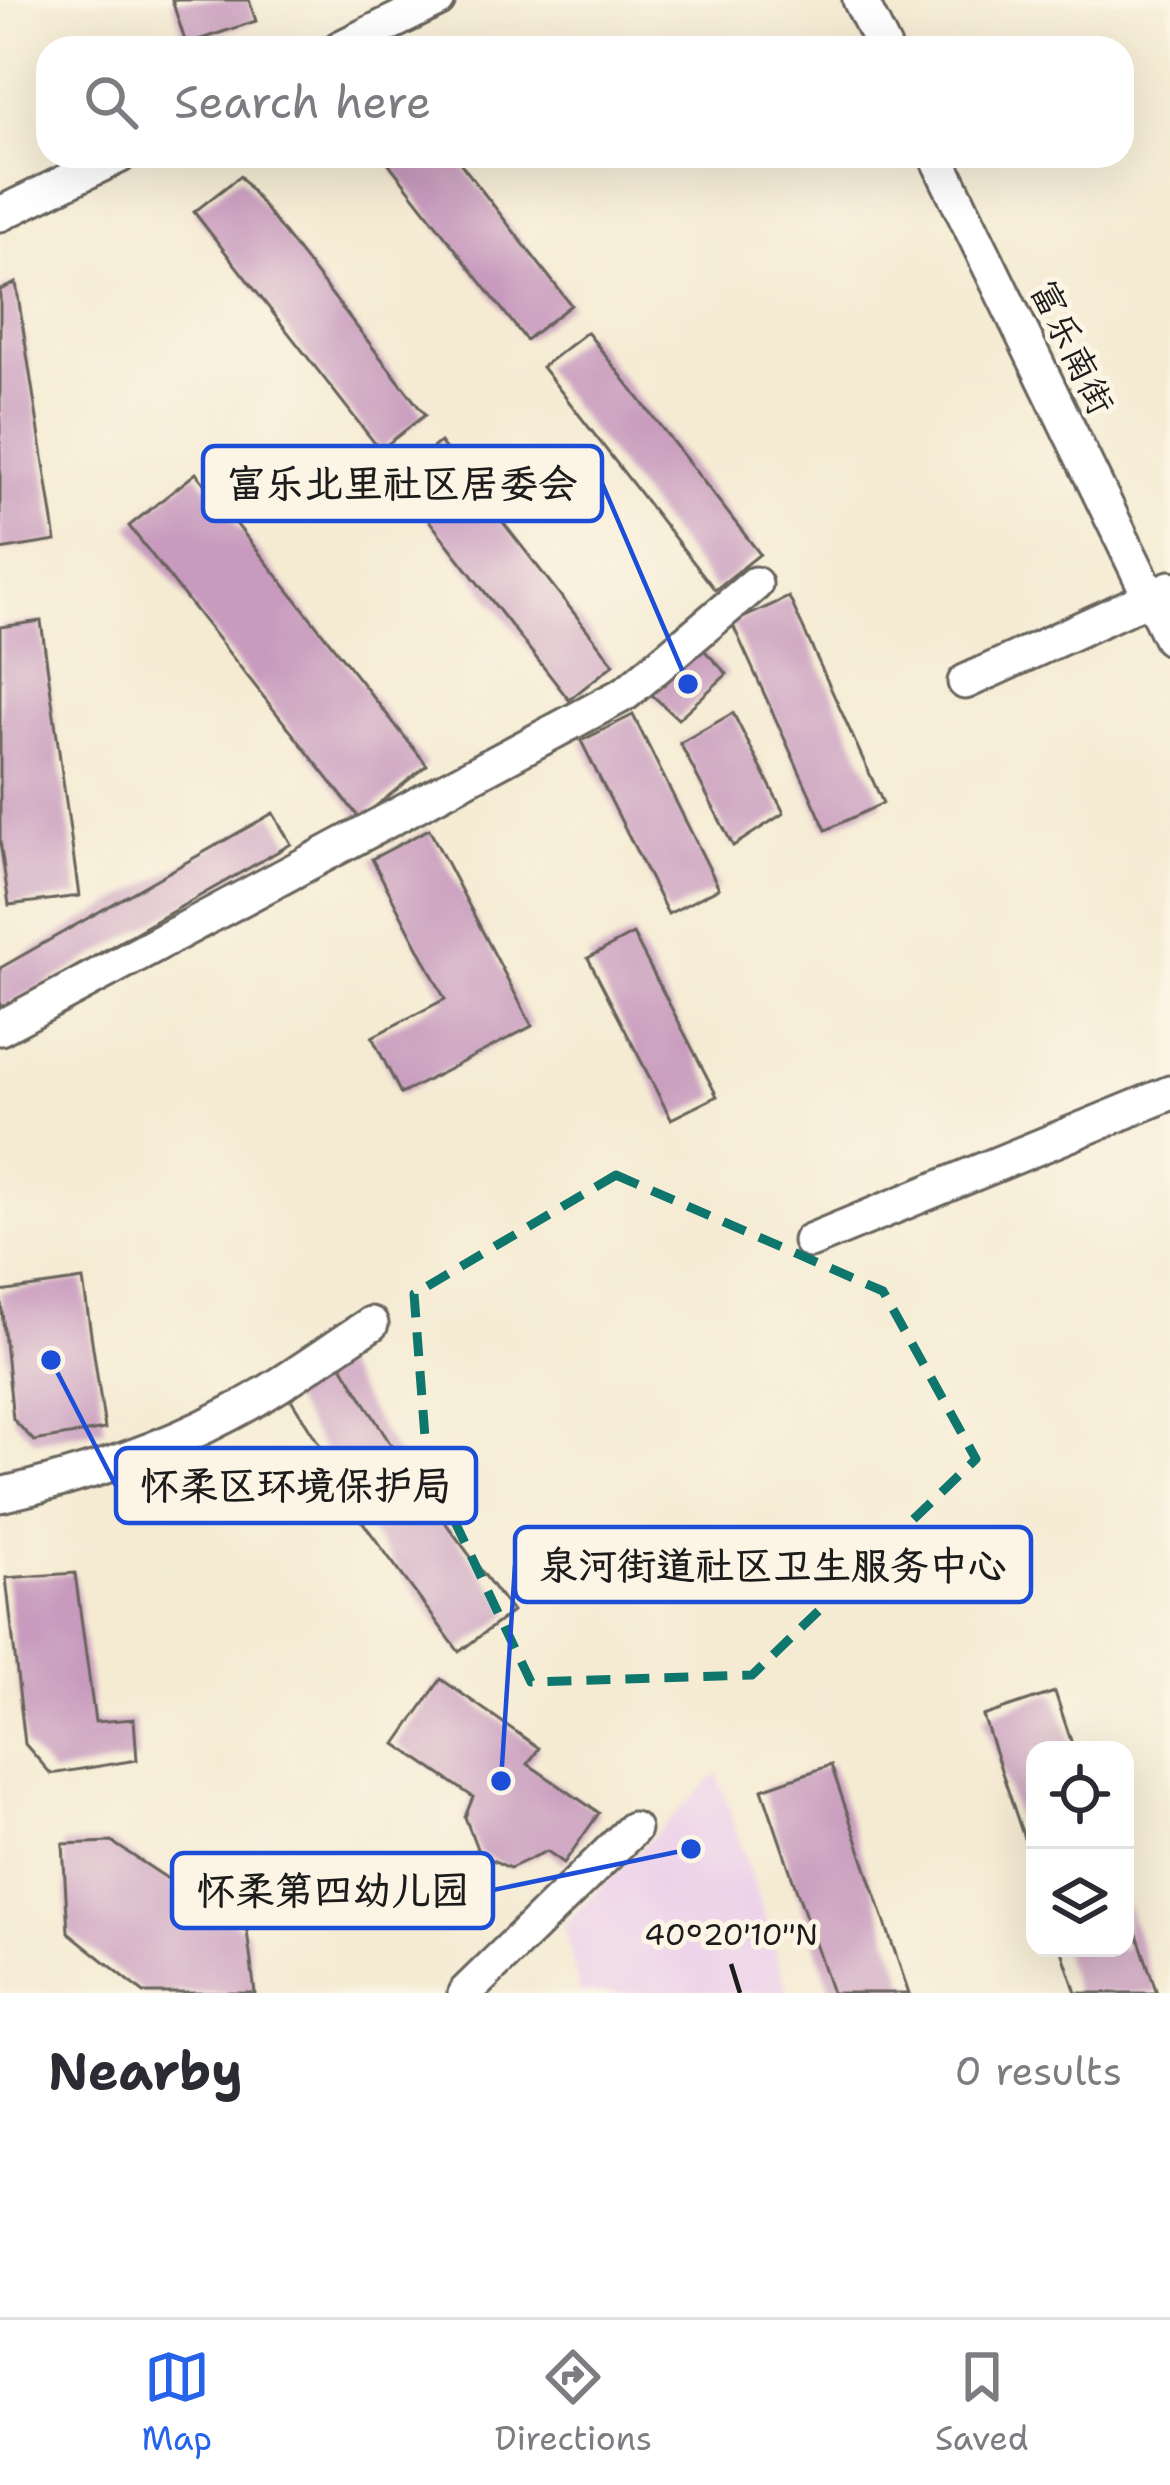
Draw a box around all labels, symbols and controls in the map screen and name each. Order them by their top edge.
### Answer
search box [36,36,1134,168]
icon: search [78,69,144,135]
text: Search here [174,72,431,132]
street label: 富乐南街 [1019,272,1126,423]
callout: 富乐北里社区居委会 [203,446,602,521]
text: 富乐北里社区居委会 [226,457,578,509]
callout: 怀柔区环境保护局 [116,1448,476,1523]
text: 怀柔区环境保护局 [140,1459,452,1511]
callout: 泉河街道社区卫生服务中心 [515,1527,1031,1602]
text: 泉河街道社区卫生服务中心 [539,1539,1007,1591]
map controls [1026,1741,1134,1957]
button: locate [1026,1741,1134,1849]
button: layers [1026,1849,1134,1957]
callout: 怀柔第四幼儿园 [172,1853,493,1928]
text: 怀柔第四幼儿园 [196,1864,470,1916]
text: 40°20'10"N [644,1914,818,1955]
text: Nearby [48,2037,243,2105]
text: 0 results [955,2045,1122,2097]
tab: Map [141,2344,212,2461]
tab: Directions [495,2344,652,2461]
tab: Saved [935,2344,1029,2461]

